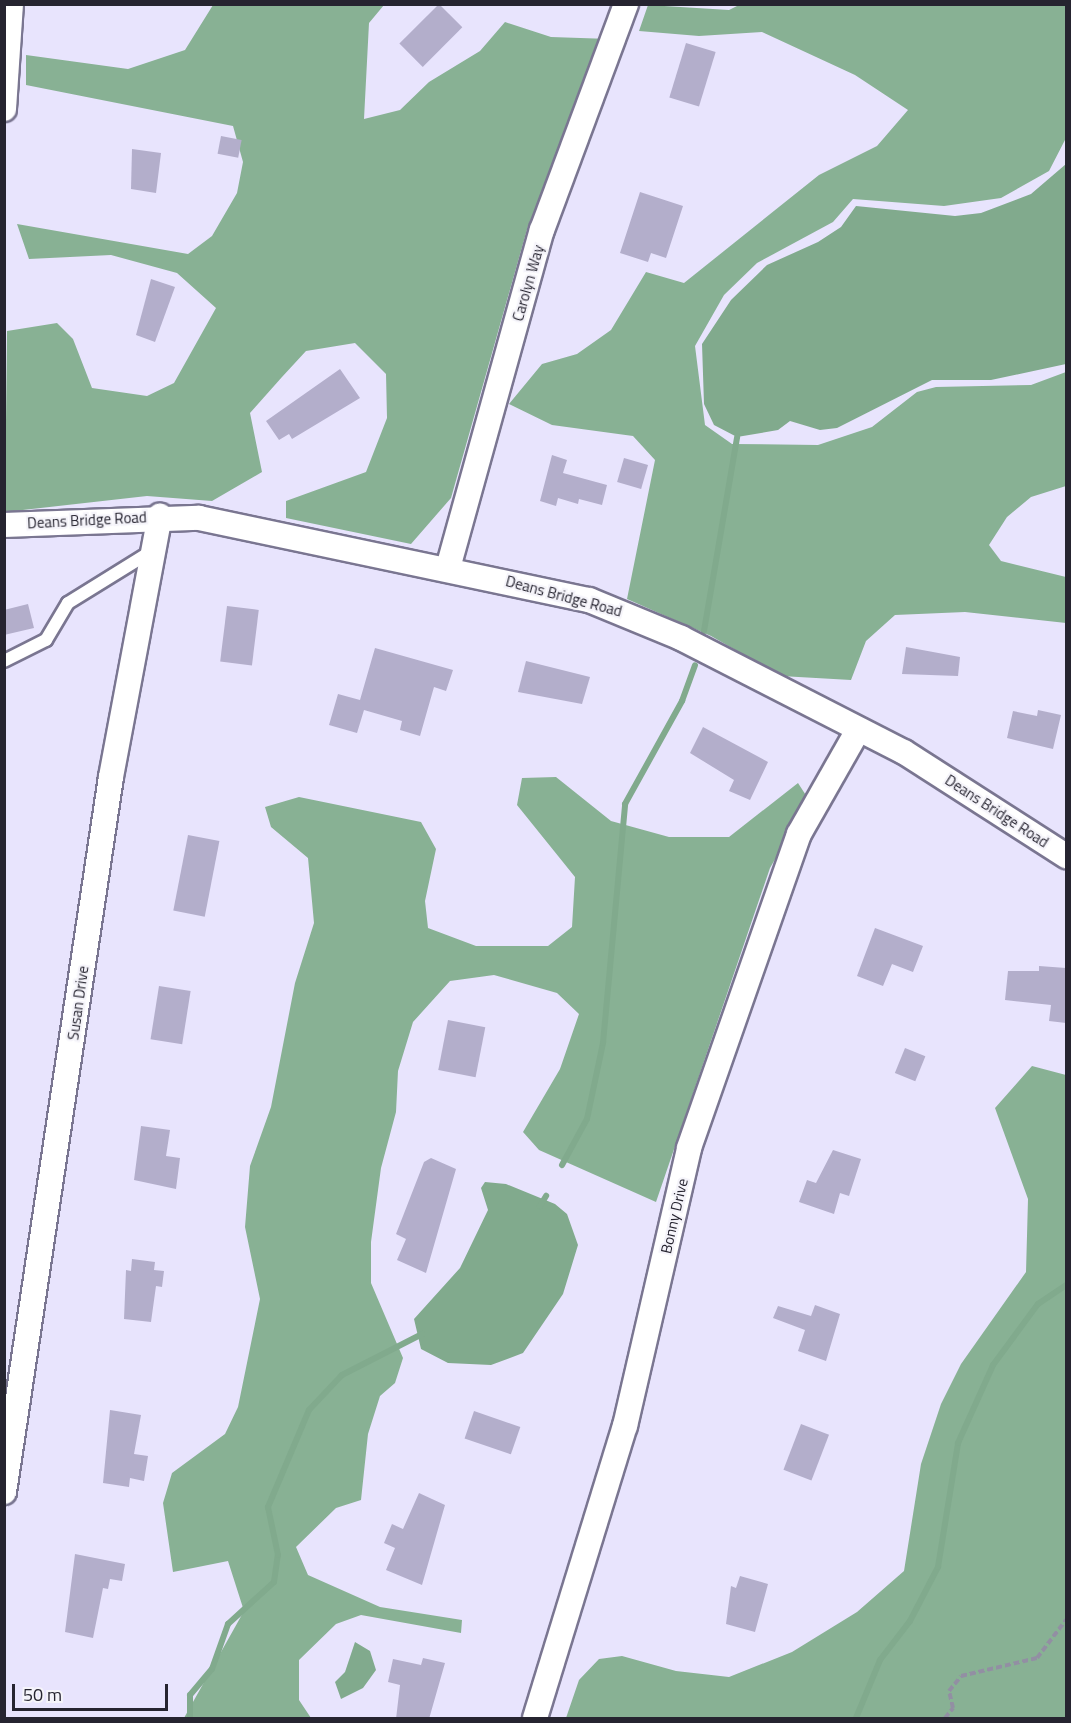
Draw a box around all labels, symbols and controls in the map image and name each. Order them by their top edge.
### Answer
street label: Carolyn Way [509,243,547,323]
street label: Deans Bridge Road [27,508,147,532]
street label: Deans Bridge Road [504,572,624,620]
street label: Deans Bridge Road [942,771,1052,851]
street label: Susan Drive [64,965,92,1041]
street label: Bonny Drive [657,1177,691,1255]
scale bar [15,1672,171,1710]
text: 50 m [23,1681,62,1708]

